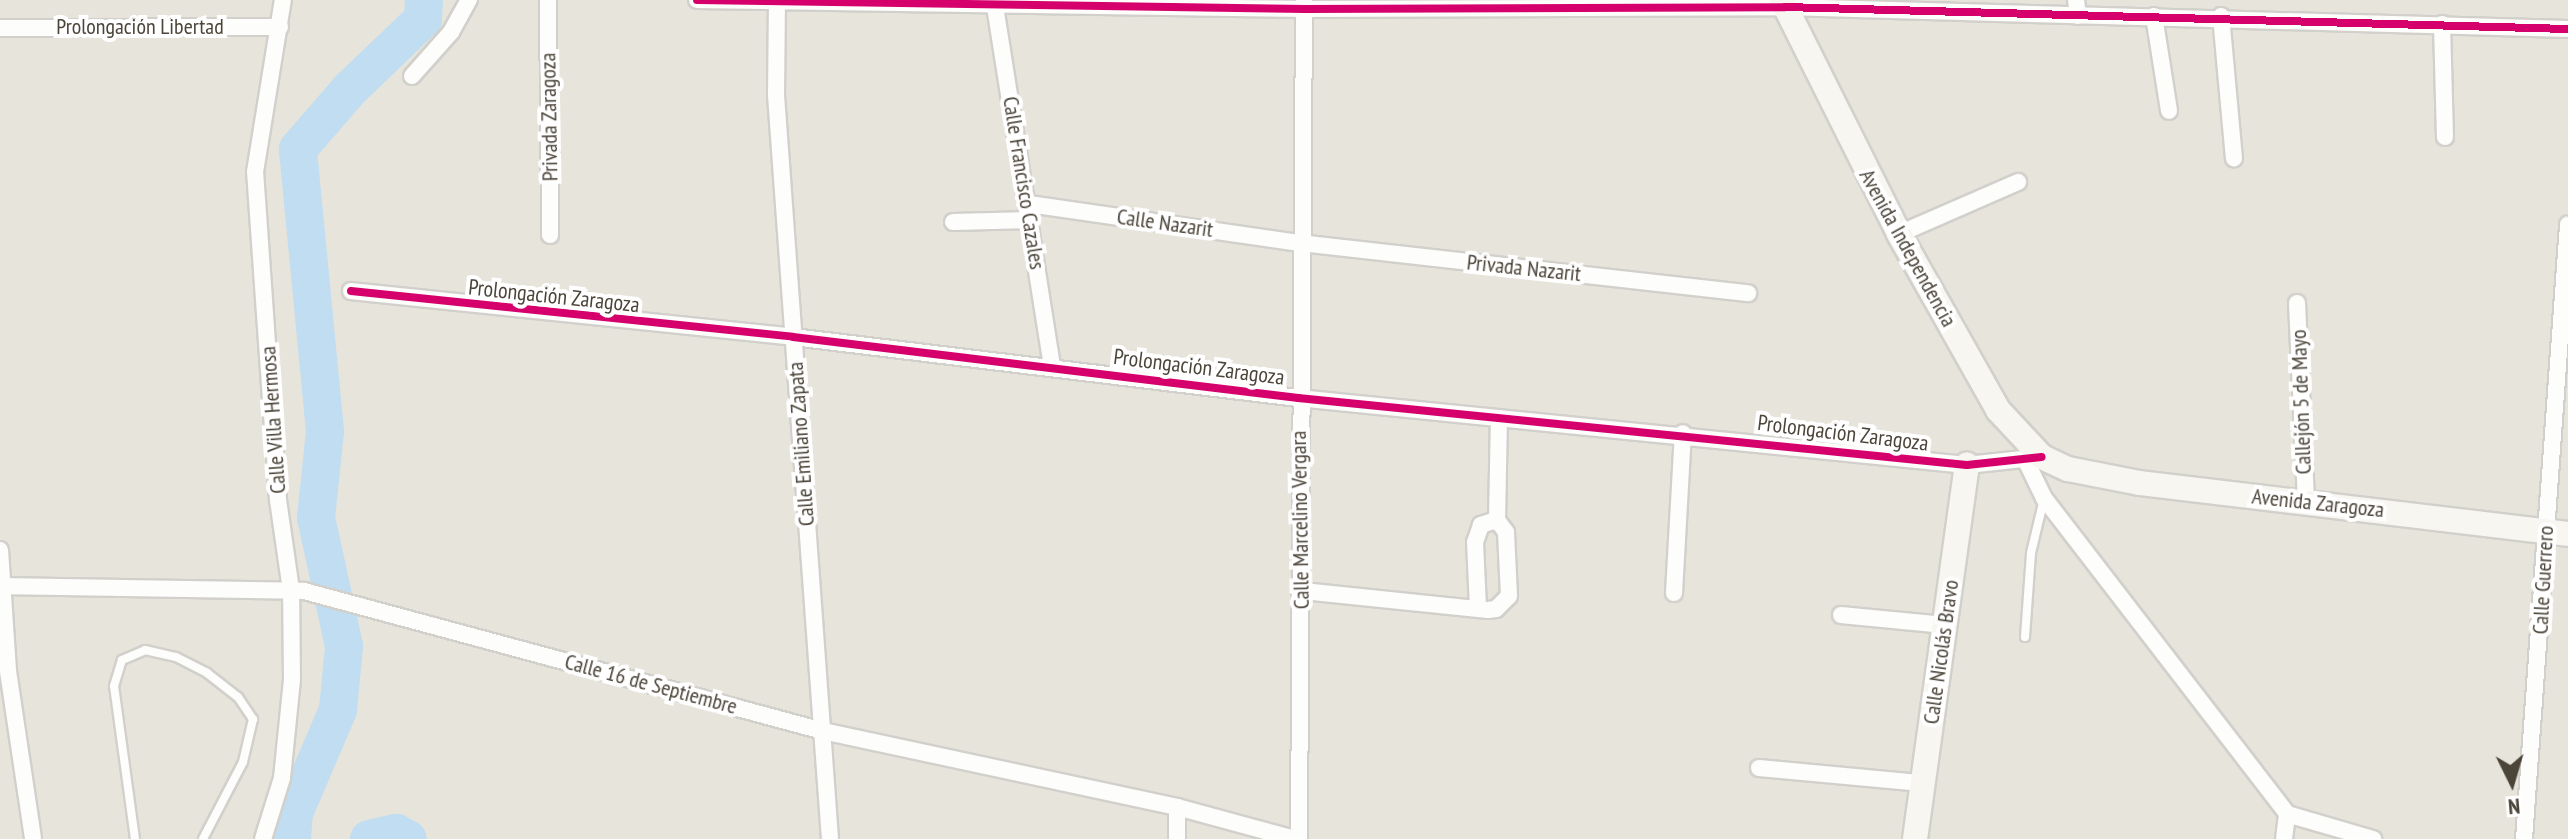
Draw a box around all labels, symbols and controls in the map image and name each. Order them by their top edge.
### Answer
street label: Prolongación Libertad [56,14,224,40]
street label: Privada Zaragoza [535,52,563,182]
street label: Calle Francisco Cazales [997,95,1051,271]
street label: Avenida Independencia [1854,165,1962,331]
street label: Calle Nazarit [1115,203,1215,243]
street label: Privada Nazarit [1466,249,1582,287]
street label: Prolongación Zaragoza [467,274,641,318]
street label: Callejón 5 de Mayo [2285,329,2317,475]
street label: Prolongación Zaragoza [1112,343,1286,391]
street label: Calle Villa Hermosa [255,345,291,495]
street label: Calle Emiliano Zapata [782,361,820,527]
street label: Prolongación Zaragoza [1756,409,1930,457]
street label: Calle Marcelino Vergara [1285,430,1315,610]
street label: Avenida Zaragoza [2250,483,2386,523]
street label: Calle Guerrero [2527,525,2559,635]
street label: Calle Nicolás Bravo [1918,578,1964,726]
street label: Calle 16 de Septiembre [562,648,740,720]
north arrow [2472,743,2552,823]
text: N [2507,792,2521,821]

